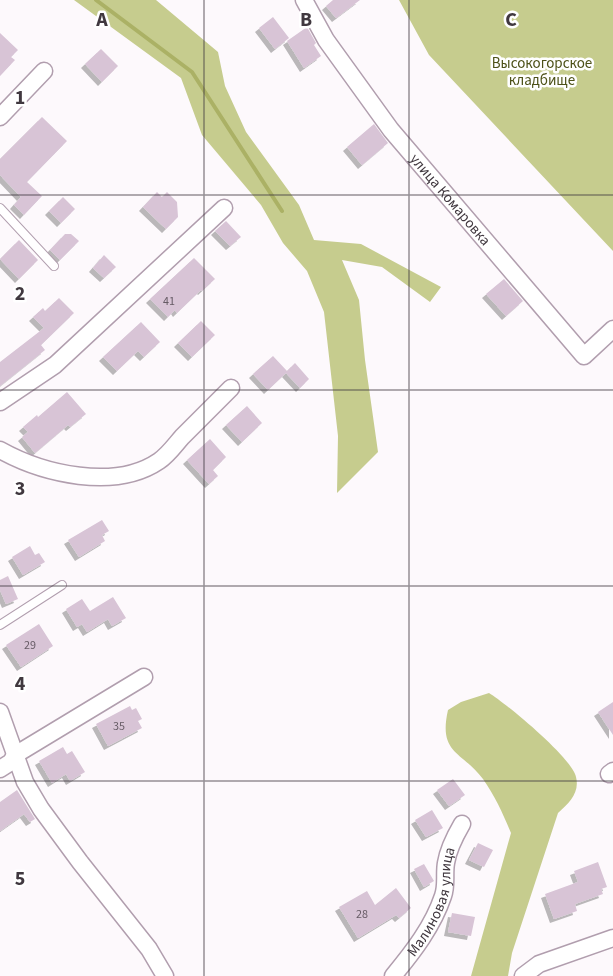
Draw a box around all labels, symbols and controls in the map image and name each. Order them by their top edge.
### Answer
text: A [95,6,108,34]
text: B [300,6,312,34]
text: C [505,6,517,34]
park label: Высокогорское кладбище [492,53,592,91]
text: 1 [15,84,25,112]
street label: улица Комаровка [405,149,496,250]
text: 2 [15,280,25,308]
house number: 41 [163,293,175,310]
text: 3 [15,475,25,503]
house number: 29 [24,637,36,654]
text: 4 [15,670,26,698]
house number: 35 [113,718,125,735]
street label: Малиновая улица [402,844,460,961]
text: 5 [15,865,25,893]
house number: 28 [356,906,368,923]

